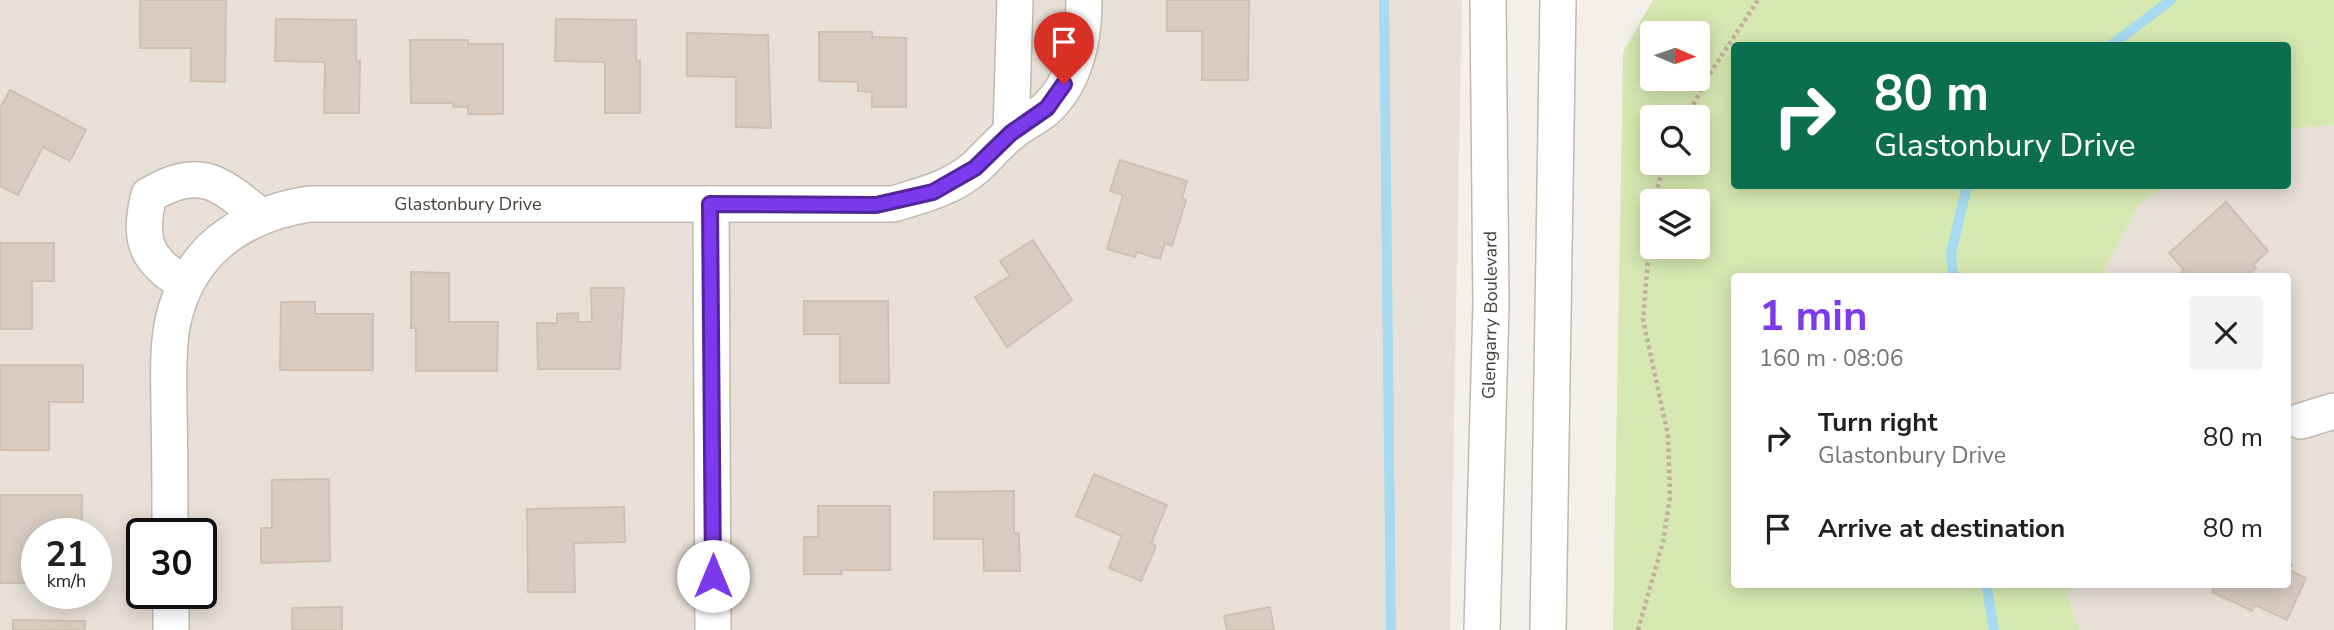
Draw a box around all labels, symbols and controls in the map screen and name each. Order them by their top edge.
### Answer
pin [1034,12.0,1094,84]
north arrow [1640,21,1710,91]
map controls [1640,21,1710,259]
icon: arrive [1045,23,1083,61]
text: 80 m [1874,60,1989,127]
icon: right [1759,70,1850,161]
button: search [1640,105,1710,175]
text: Glastonbury Drive [1874,124,2136,167]
button: layers [1640,189,1710,259]
street label: Glastonbury Drive [394,192,542,216]
street label: Glengarry Boulevard [1476,231,1503,399]
text: 1 min [1759,288,1868,345]
button: close [2189,296,2263,370]
text: 160 m · 08:06 [1759,343,1904,374]
text: Turn right [1818,405,1937,440]
icon: right [1759,419,1797,457]
text: 80 m [2203,420,2263,455]
text: Glastonbury Drive [1818,440,2006,471]
icon: arrive [1759,510,1797,548]
text: Arrive at destination [1818,511,2065,546]
text: 80 m [2203,511,2263,546]
speed limit sign: 30 [126,518,217,609]
text: 21 [45,531,88,578]
position arrow [676,539,750,613]
text: km/h [47,569,86,593]

